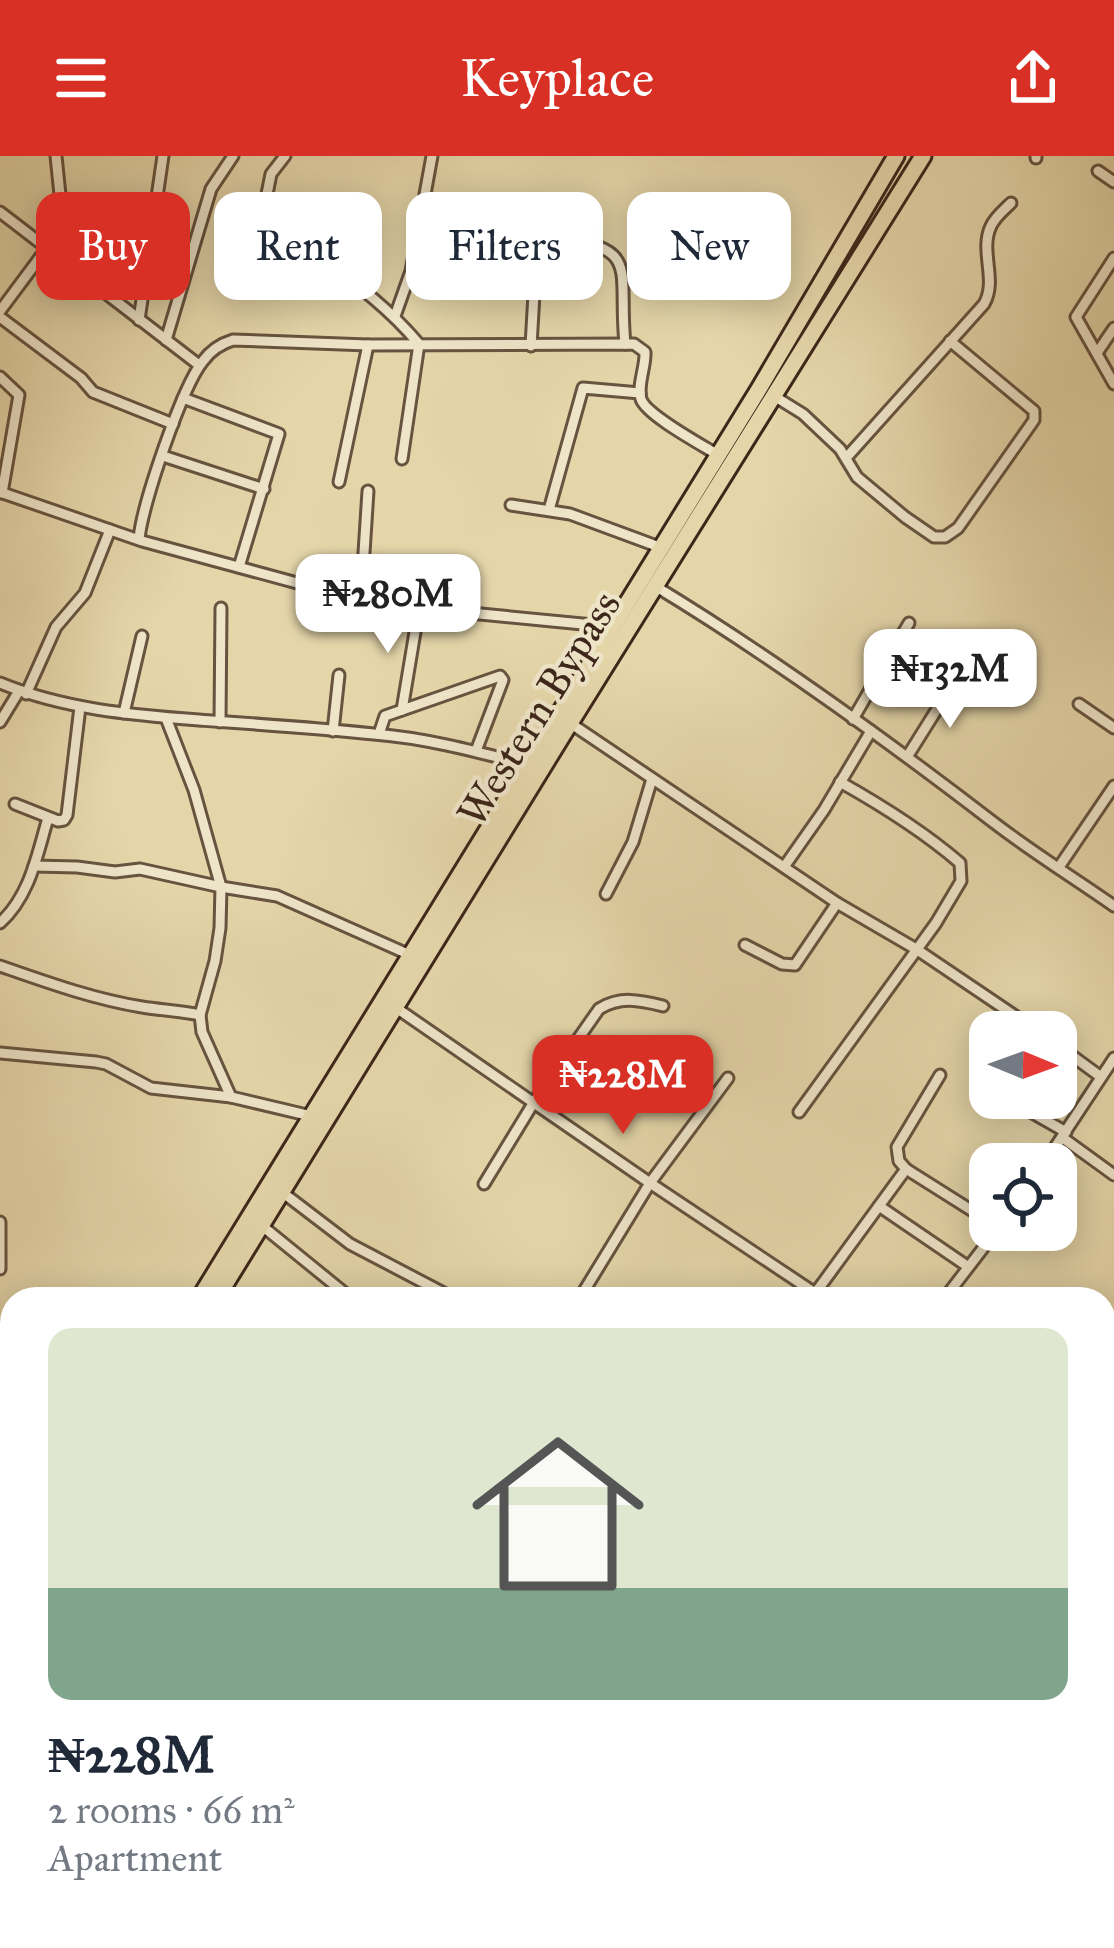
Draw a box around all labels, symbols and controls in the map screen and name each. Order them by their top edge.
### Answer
icon: menu [48,45,114,111]
text: Keyplace [460,45,654,111]
icon: share [1000,45,1066,111]
chip: Buy [36,192,190,300]
chip: Rent [214,192,382,300]
chip: Filters [406,192,603,300]
chip: New [627,192,791,300]
pin: ₦280M [304,554,472,656]
text: ₦280M [322,569,454,617]
street label: Western Bypass [446,581,632,836]
pin: ₦132M [866,629,1034,731]
text: ₦132M [891,644,1009,692]
north arrow [969,1011,1077,1119]
map controls [969,1011,1077,1251]
pin: ₦228M [539,1035,707,1137]
text: ₦228M [559,1050,687,1098]
button: locate [969,1143,1077,1251]
icon: home [450,1406,666,1622]
text: ₦228M [48,1724,215,1786]
text: 2 rooms · 66 m² [48,1786,295,1834]
text: Apartment [48,1834,222,1882]

